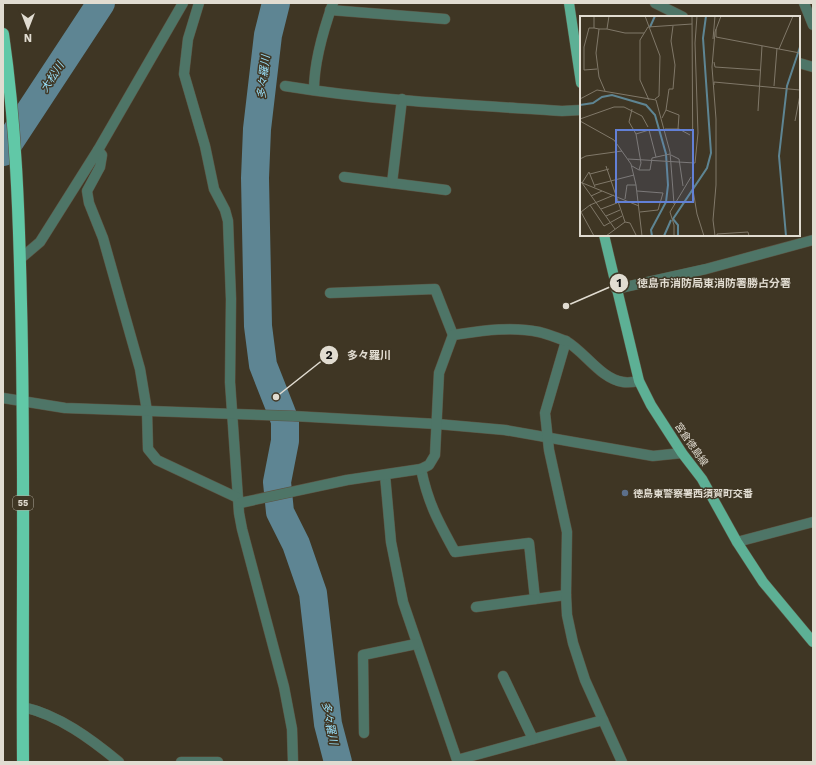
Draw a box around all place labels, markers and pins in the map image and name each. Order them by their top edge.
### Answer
callout: 徳島市消防局東消防署勝占分署 [609,272,799,295]
callout: 多々羅川 [319,343,399,366]
marker: 徳島東警察署西須賀町交番 [620,488,630,498]
place label: 徳島東警察署西須賀町交番 [633,488,753,499]

